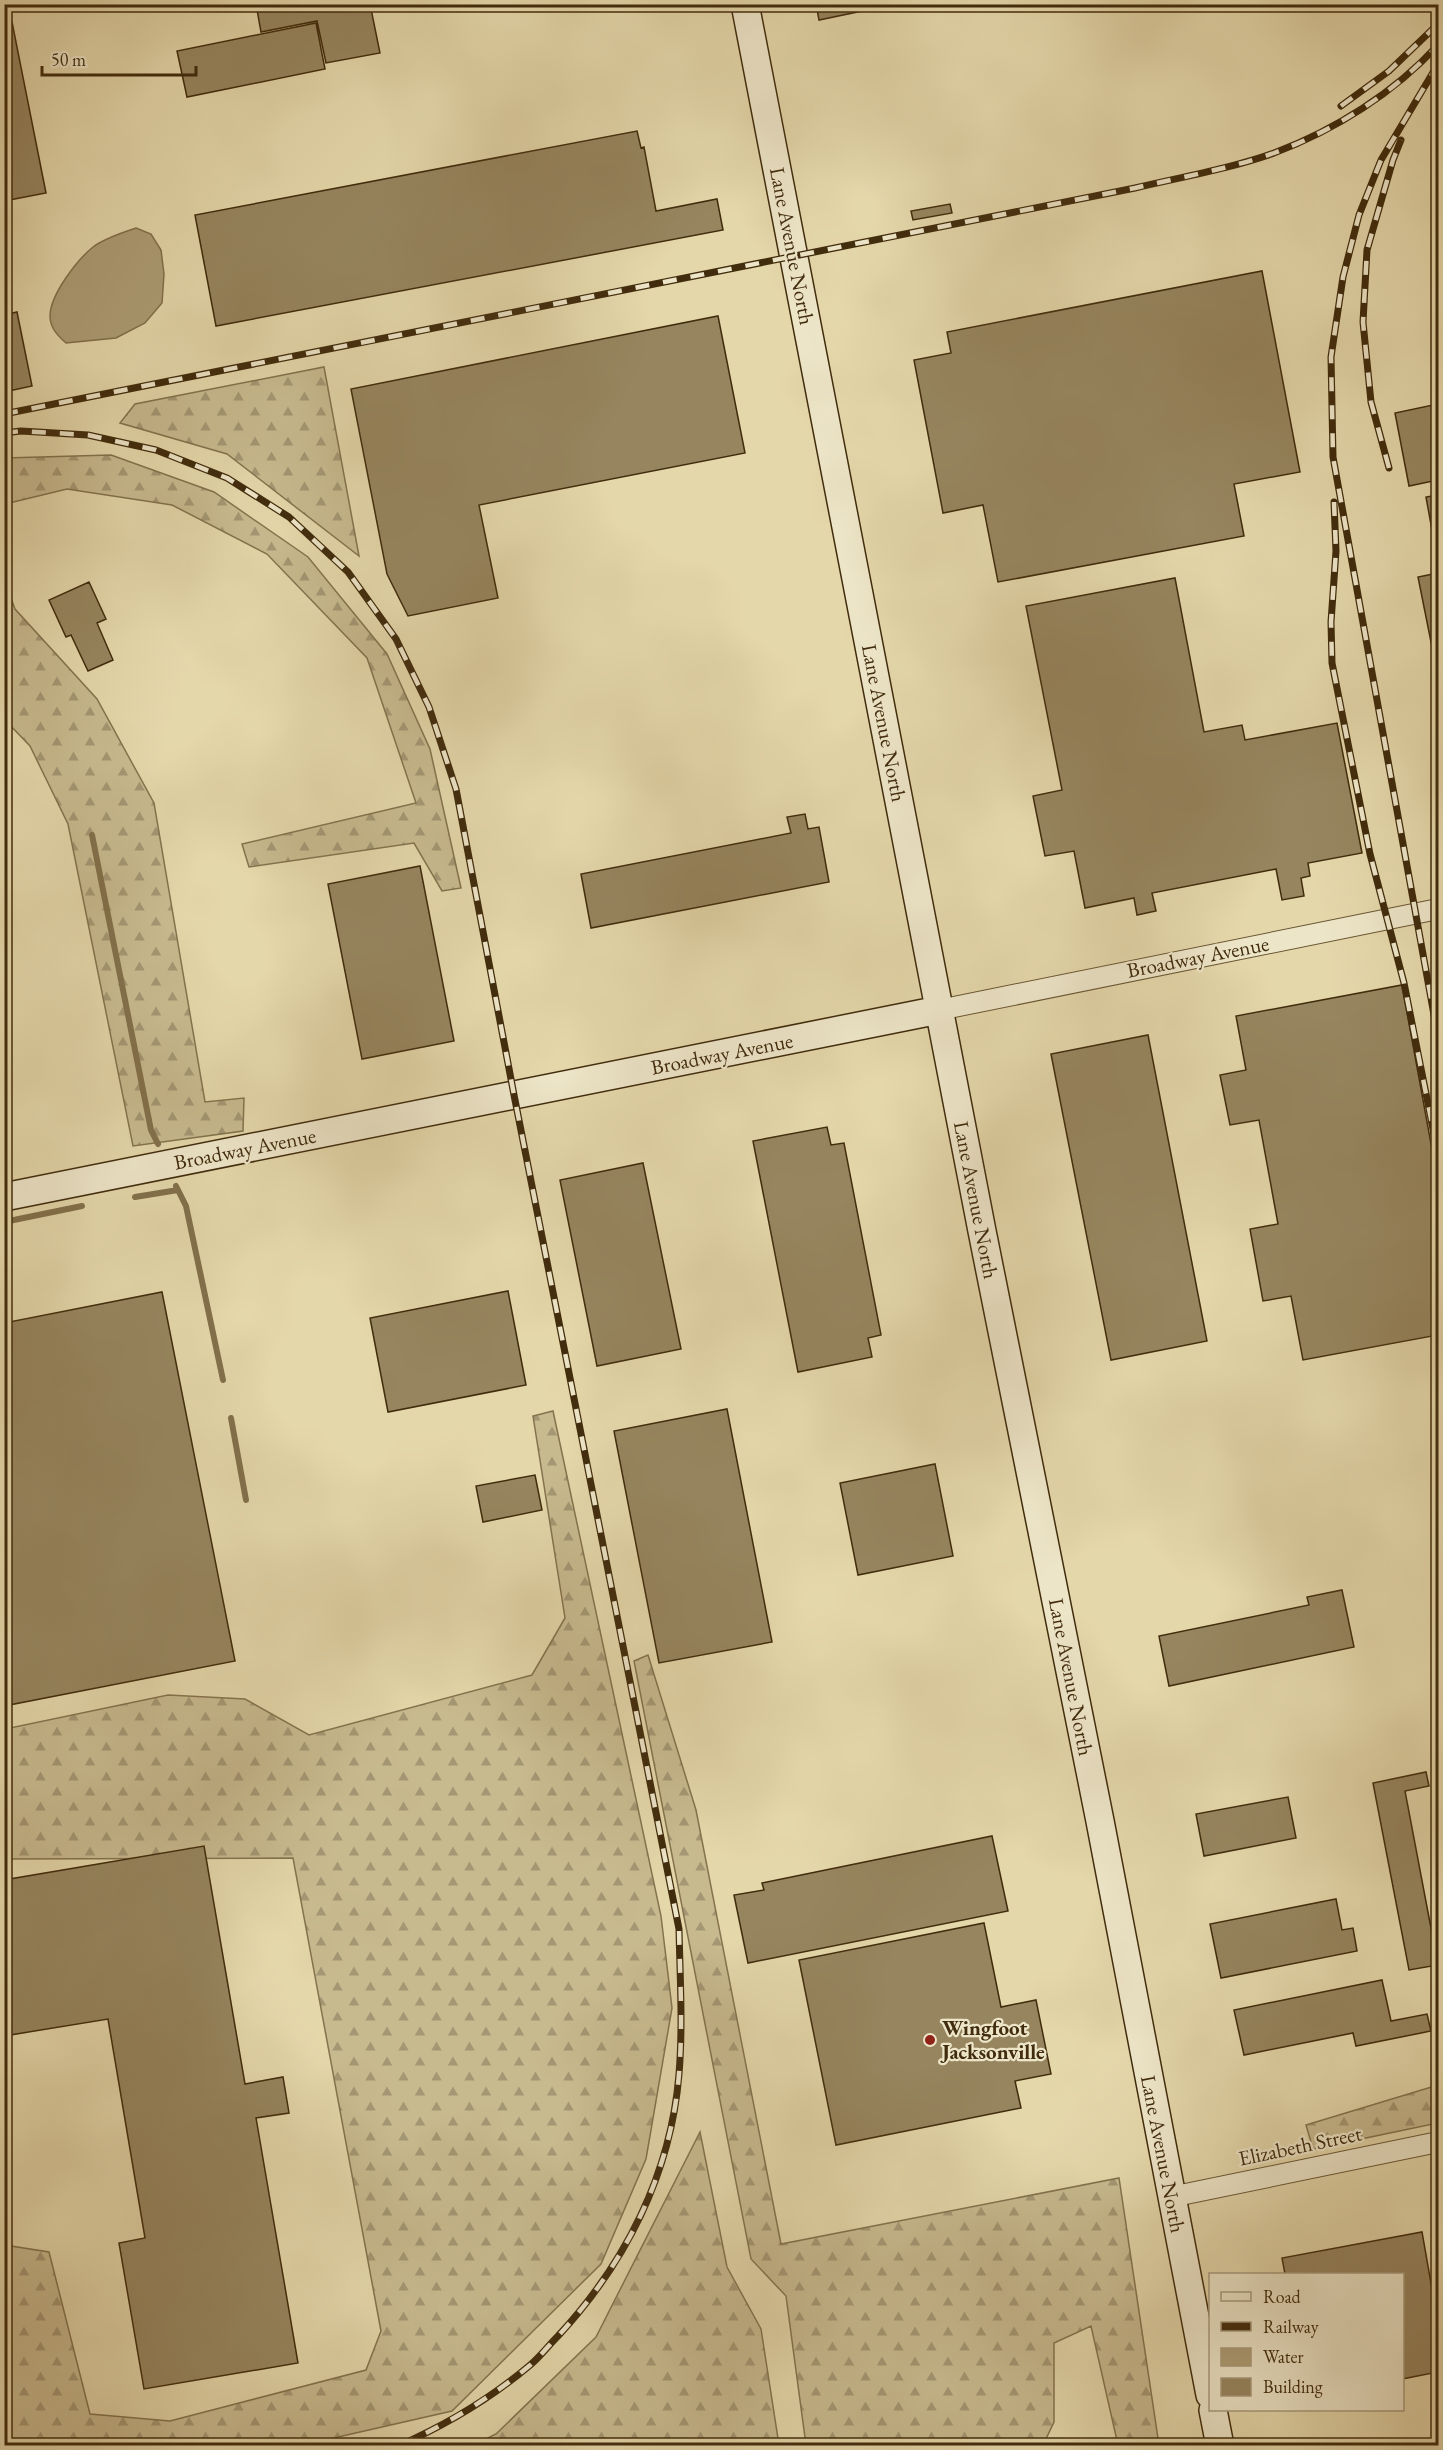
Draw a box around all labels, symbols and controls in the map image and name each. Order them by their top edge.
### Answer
scale bar [42,39,196,77]
text: 50 m [51,48,86,71]
street label: Lane Avenue North [764,165,821,327]
street label: Lane Avenue North [856,642,913,804]
street label: Broadway Avenue [1125,929,1271,984]
street label: Broadway Avenue [649,1026,795,1081]
street label: Lane Avenue North [948,1119,1005,1281]
street label: Broadway Avenue [172,1121,318,1176]
street label: Lane Avenue North [1043,1596,1100,1758]
place label: Wingfoot Jacksonville [940,2014,1045,2065]
marker: Wingfoot Jacksonville [923,2033,937,2047]
street label: Lane Avenue North [1135,2073,1192,2235]
street label: Elizabeth Street [1236,2119,1364,2172]
legend [1209,2273,1404,2411]
text: Road [1263,2285,1302,2308]
text: Railway [1263,2315,1319,2338]
text: Water [1263,2345,1304,2368]
text: Building [1263,2375,1323,2398]

